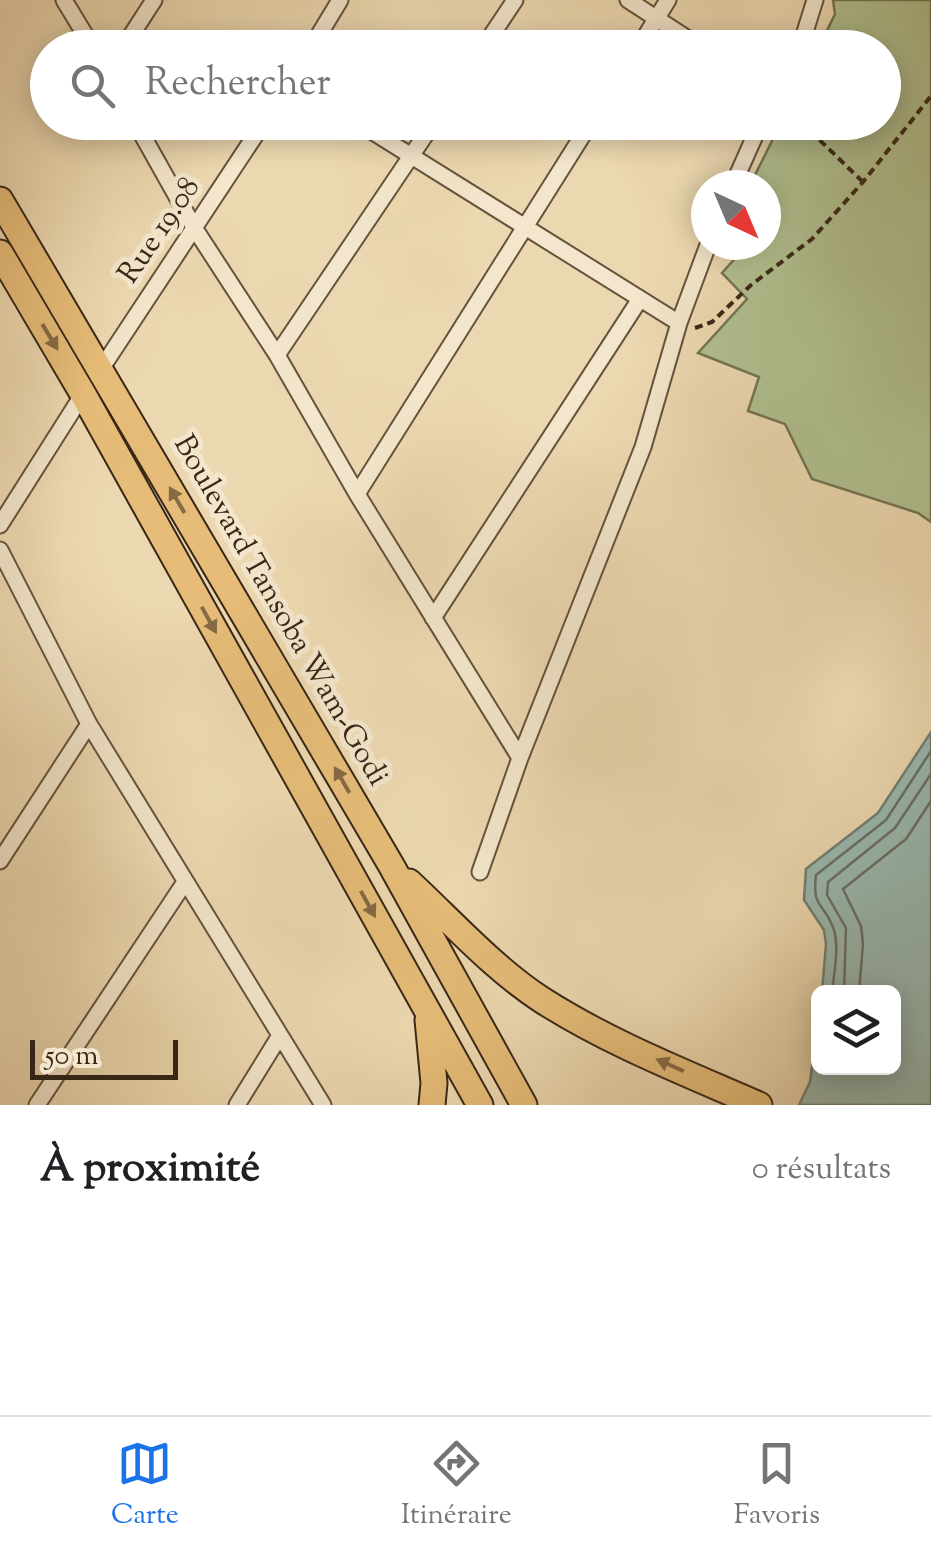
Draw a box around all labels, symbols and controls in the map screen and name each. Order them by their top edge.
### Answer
search box [30,30,901,140]
icon: search [65,58,120,113]
text: Rechercher [145,58,331,112]
street label: Rue 19.08 [109,169,211,293]
north arrow [691,170,781,260]
one-way arrow [40,323,58,351]
street label: Boulevard Tansoba Wam-Godi [162,427,398,795]
one-way arrow [169,486,186,514]
one-way arrow [201,606,218,635]
one-way arrow [333,766,350,795]
one-way arrow [358,890,376,918]
map controls [811,985,901,1075]
button: layers [811,985,901,1075]
scale bar [30,1035,178,1080]
text: 50 m [45,1037,99,1077]
one-way arrow [655,1057,685,1073]
text: À proximité [40,1140,260,1200]
text: 0 résultats [752,1147,891,1193]
tab: Carte [111,1436,179,1536]
tab: Itinéraire [401,1436,512,1536]
tab: Favoris [734,1436,820,1536]

